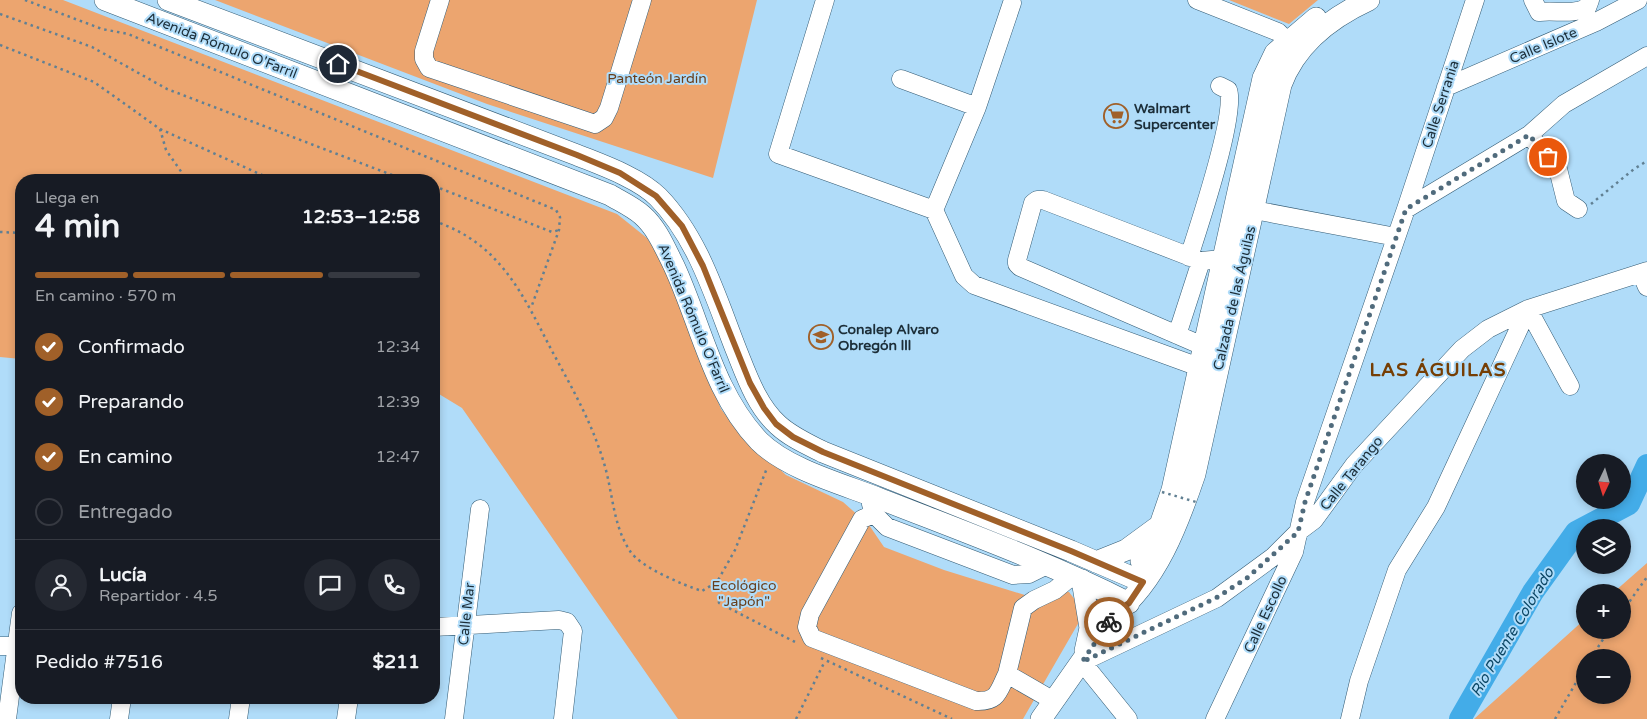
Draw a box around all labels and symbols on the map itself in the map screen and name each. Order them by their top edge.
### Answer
street label: Avenida Rómulo O'Farril [144,9,300,82]
street label: Calle Islote [1507,24,1580,67]
pin [317,43,359,85]
street label: Calle Serrania [1418,58,1463,150]
park label: Panteón Jardín [607,70,707,87]
place label: Walmart Supercenter [1134,100,1216,133]
supermarket icon: Walmart Supercenter [1103,103,1129,129]
pin [1527,136,1569,178]
street label: Calzada de las Águilas [1210,224,1259,372]
street label: Avenida Rómulo O'Farril [654,241,733,395]
place label: Conalep Alvaro Obregón lll [838,321,939,354]
school or university icon: Conalep Alvaro Obregón lll [808,324,834,350]
district label: LAS ÁGUILAS [1370,358,1506,381]
street label: Calle Tarango [1316,433,1386,514]
north arrow [1576,454,1631,509]
water label: Río Puente Colorado [1466,564,1558,700]
street label: Calle Escollo [1240,573,1291,655]
park label: Ecológico "Japón" [712,577,776,610]
street label: Calle Mar [455,581,478,646]
courier [1084,597,1134,647]

